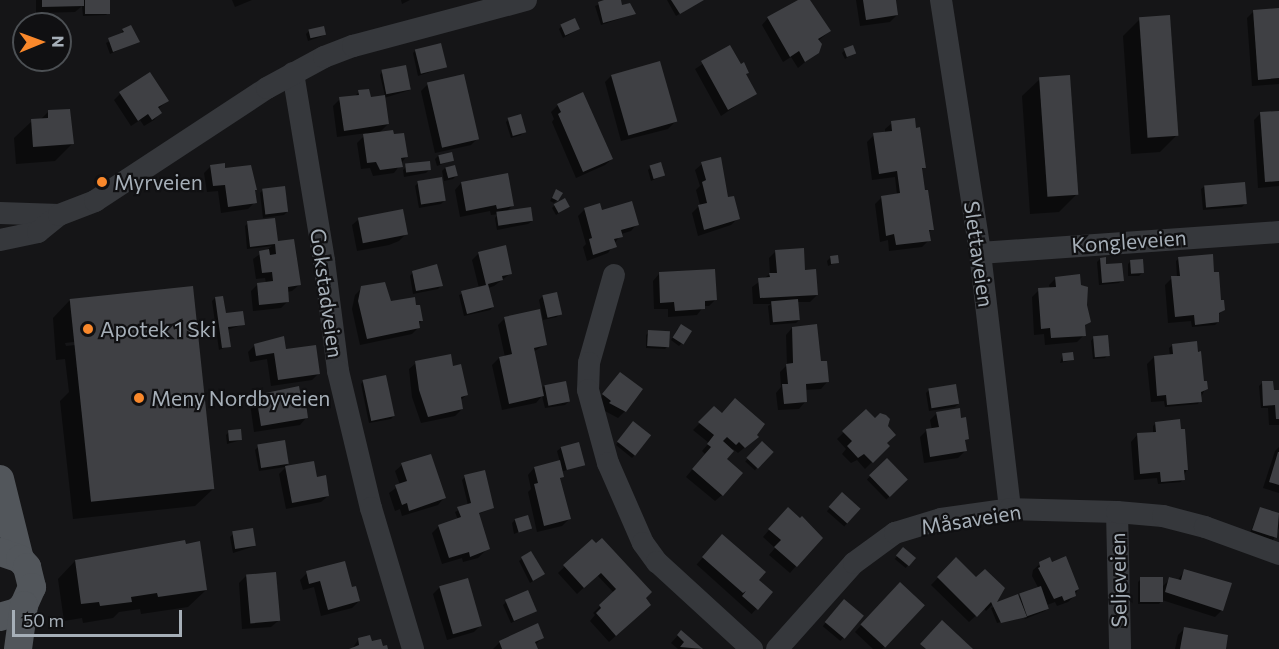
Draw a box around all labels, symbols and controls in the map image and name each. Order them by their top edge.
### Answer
north arrow [12,12,72,72]
text: N [49,36,68,48]
place label: Myrveien [114,169,203,195]
marker: Myrveien [95,175,109,189]
street label: Slettaveien [959,200,999,308]
street label: Kongleveien [1071,224,1187,258]
street label: Gokstadveien [305,227,349,359]
place label: Apotek 1 Ski [100,316,216,342]
marker: Apotek 1 Ski [81,322,95,336]
place label: Meny Nordbyveien [151,385,330,411]
marker: Meny Nordbyveien [132,391,146,405]
street label: Måsaveien [919,499,1023,539]
street label: Seljeveien [1105,532,1131,628]
scale bar [15,598,184,636]
text: 50 m [23,609,64,631]

